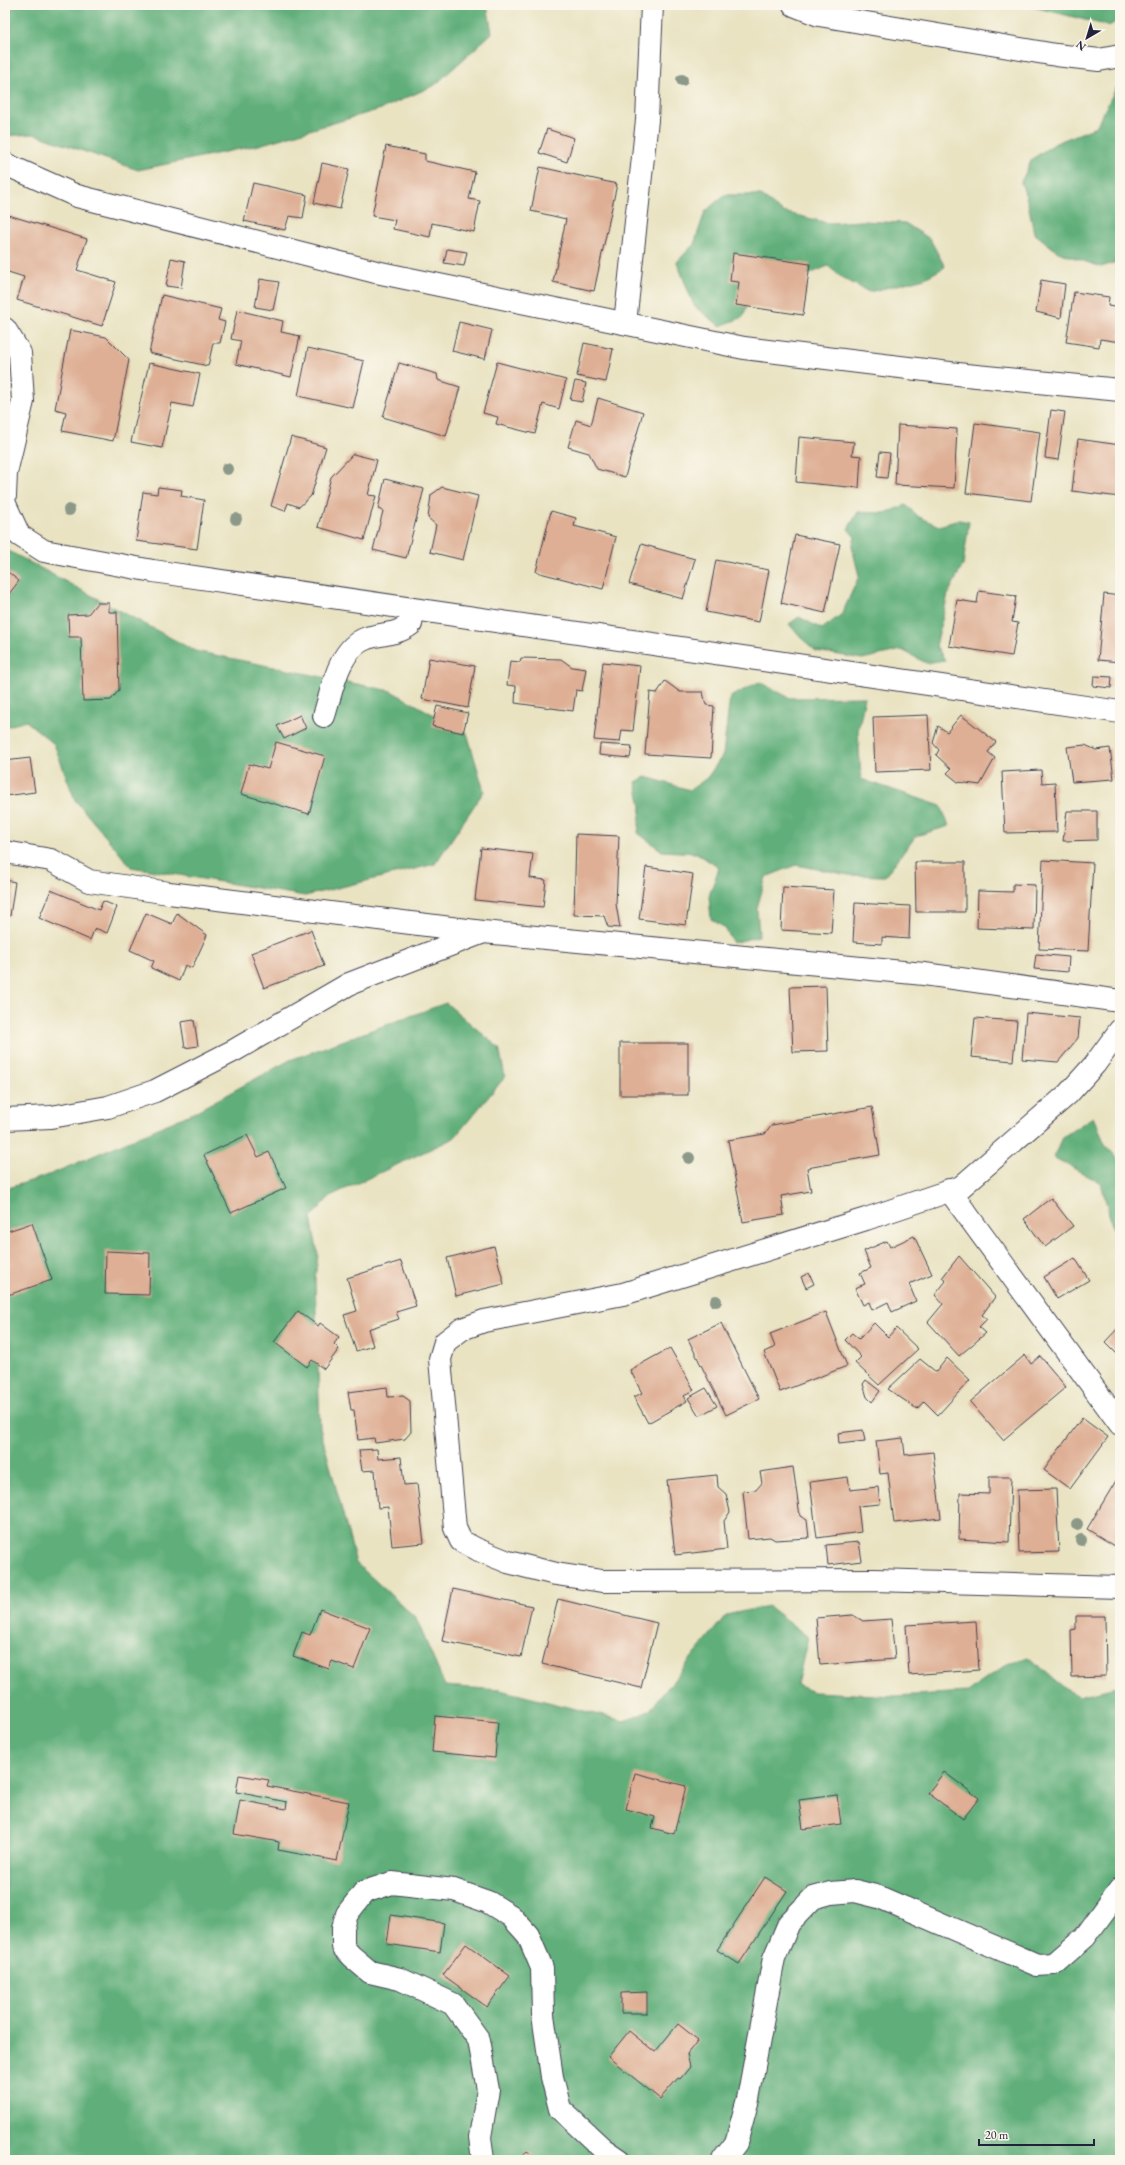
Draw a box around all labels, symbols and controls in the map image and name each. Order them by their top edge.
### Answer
north arrow [1067,18,1107,58]
text: N [1073,38,1089,54]
scale bar [979,2121,1094,2147]
text: 20 m [985,2127,1009,2143]

